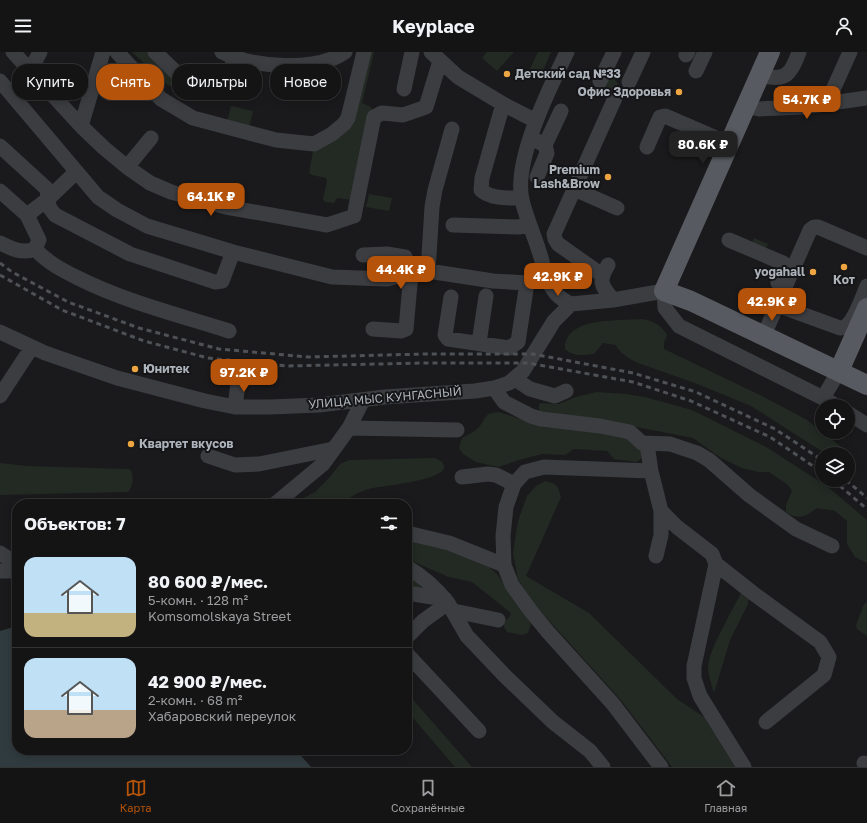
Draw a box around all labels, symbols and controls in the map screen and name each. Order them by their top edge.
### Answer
icon: menu [12,15,34,37]
text: Keyplace [392,15,475,37]
icon: person [833,15,855,37]
chip: Купить [12,64,88,100]
chip: Снять [96,64,164,100]
chip: Фильтры [172,64,262,100]
chip: Новое [270,64,341,100]
place label: Детский сад №33 [515,66,621,81]
marker: Детский сад №33 [502,69,512,79]
place label: Офис Здоровья [578,84,671,99]
pin: 54.7K ₽ [770,86,844,120]
marker: Офис Здоровья [674,87,684,97]
text: 54.7K ₽ [783,91,831,107]
pin: 80.6K ₽ [666,131,740,165]
text: 80.6K ₽ [678,136,728,152]
place label: Premium Lash&Brow [534,162,600,191]
marker: Premium Lash&Brow [603,172,613,182]
pin: 64.1K ₽ [174,183,248,217]
text: 64.1K ₽ [187,188,235,204]
pin: 44.4K ₽ [364,256,438,290]
text: 44.4K ₽ [376,261,426,277]
marker: Кот [839,262,849,272]
pin: 42.9K ₽ [521,263,595,297]
place label: yogahall [754,264,805,279]
marker: yogahall [808,267,818,277]
text: 42.9K ₽ [533,268,583,284]
place label: Кот [833,272,855,287]
pin: 42.9K ₽ [735,288,809,322]
text: 42.9K ₽ [747,293,797,309]
pin: 97.2K ₽ [207,359,281,393]
place label: Юнитек [143,361,190,376]
marker: Юнитек [130,364,140,374]
text: 97.2K ₽ [220,364,268,380]
street label: УЛИЦА МЫС КУНГАСНЫЙ [308,383,462,412]
map controls [815,399,855,487]
button: locate [815,399,855,439]
place label: Квартет вкусов [139,436,233,451]
marker: Квартет вкусов [126,439,136,449]
button: layers [815,447,855,487]
icon: filters [378,512,400,534]
text: Объектов: 7 [24,513,126,534]
text: 80 600 ₽/мес. [148,571,268,592]
icon: home [56,573,104,621]
text: 5-комн. · 128 m² [148,592,248,608]
text: Komsomolskaya Street [148,608,291,624]
text: 42 900 ₽/мес. [148,671,267,692]
icon: home [56,674,104,722]
text: 2-комн. · 68 m² [148,692,242,708]
text: Хабаровский переулок [148,708,296,724]
tab: Карта [120,777,152,814]
tab: Сохранённые [391,777,465,814]
tab: Главная [704,777,747,814]

